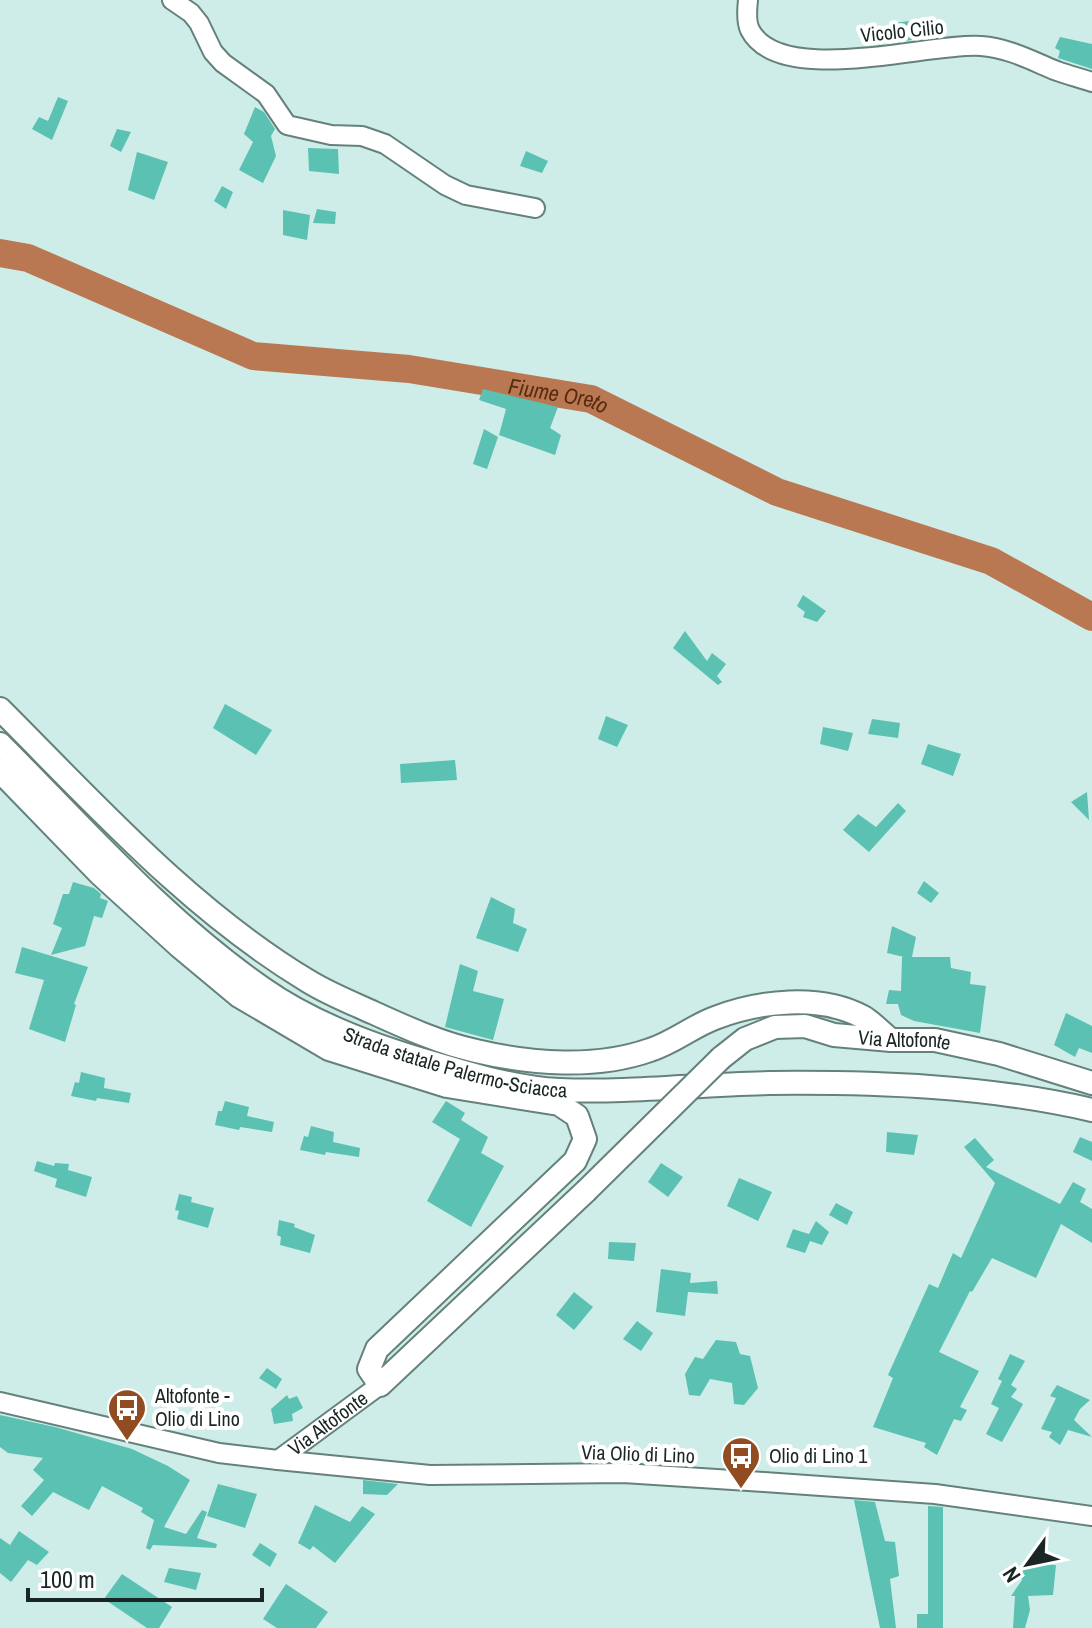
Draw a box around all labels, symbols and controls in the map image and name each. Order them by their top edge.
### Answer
street label: Vicolo Cilio [859,13,945,48]
water label: Fiume Oreto [506,371,614,420]
street label: Strada statale Palermo-Sciacca [340,1020,568,1103]
street label: Via Altofonte [857,1023,954,1056]
place label: Altofonte - Olio di Lino [154,1382,240,1432]
street label: Via Altofonte [282,1385,373,1461]
bus stop icon: Altofonte - Olio di Lino [106,1387,148,1442]
bus stop icon: Olio di Lino 1 [720,1435,762,1490]
street label: Via Olio di Lino [581,1438,695,1469]
place label: Olio di Lino 1 [769,1442,867,1469]
north arrow [988,1524,1068,1604]
scale bar [28,1552,262,1602]
text: N [995,1561,1027,1589]
text: 100 m [40,1563,95,1595]

